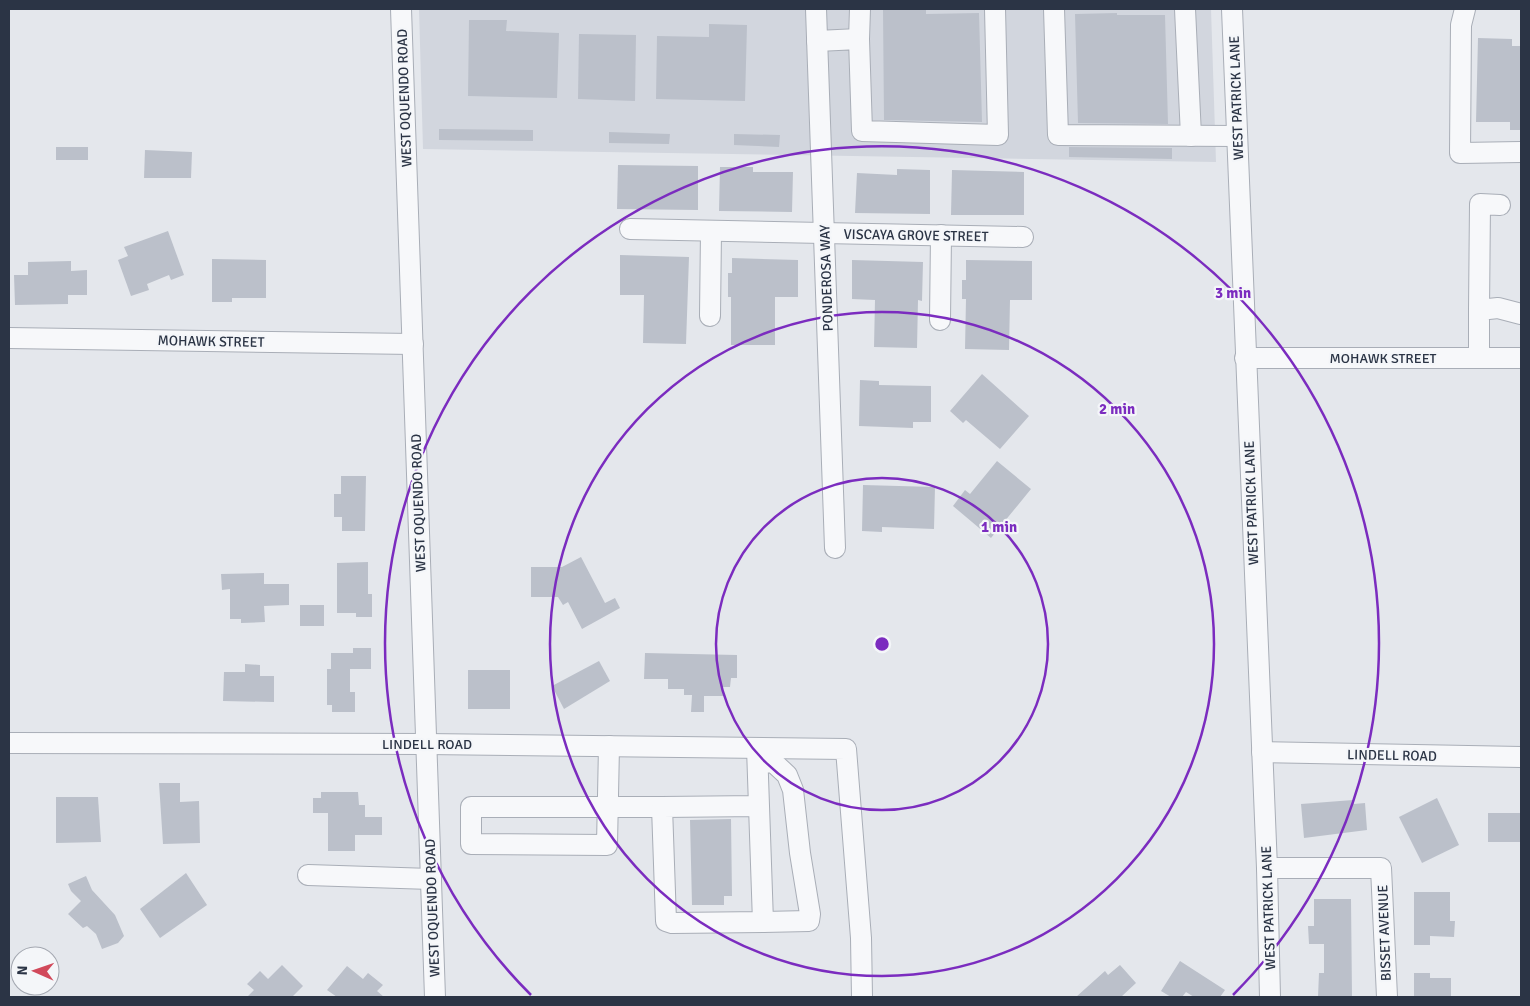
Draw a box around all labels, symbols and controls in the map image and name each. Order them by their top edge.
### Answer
street label: WEST OQUENDO ROAD [394,28,415,168]
street label: WEST PATRICK LANE [1226,35,1247,160]
street label: PONDEROSA WAY [816,224,837,332]
street label: VISCAYA GROVE STREET [843,226,989,245]
text: 3 min [1215,284,1251,302]
street label: MOHAWK STREET [157,332,265,351]
street label: MOHAWK STREET [1330,350,1437,367]
text: 2 min [1099,400,1135,418]
street label: WEST OQUENDO ROAD [408,433,429,573]
street label: WEST PATRICK LANE [1241,440,1262,565]
text: 1 min [981,518,1017,536]
centre of rings [873,635,891,653]
street label: LINDELL ROAD [382,736,472,753]
street label: LINDELL ROAD [1347,746,1437,765]
street label: WEST OQUENDO ROAD [422,838,443,978]
street label: WEST PATRICK LANE [1258,845,1279,970]
street label: BISSET AVENUE [1374,884,1395,982]
north arrow [10,946,60,996]
text: N [14,965,31,976]

